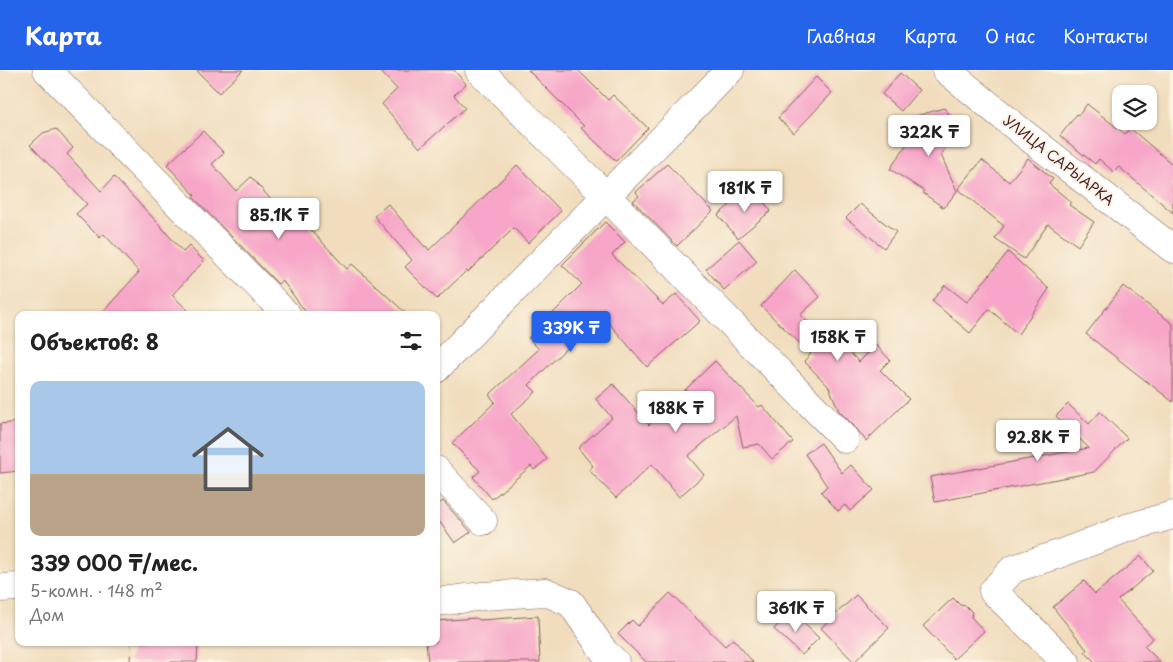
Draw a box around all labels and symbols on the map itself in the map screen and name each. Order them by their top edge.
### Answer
street label: УЛИЦА САРЫАРКА [999,110,1119,210]
pin: 322K ₸ [888,114,970,157]
pin: 181K ₸ [704,170,786,213]
pin: 85.1K ₸ [233,198,325,240]
pin: 339K ₸ [530,310,612,353]
pin: 158K ₸ [797,320,879,362]
pin: 188K ₸ [635,390,717,433]
pin: 92.8K ₸ [992,420,1084,462]
pin: 361K ₸ [755,590,837,633]

